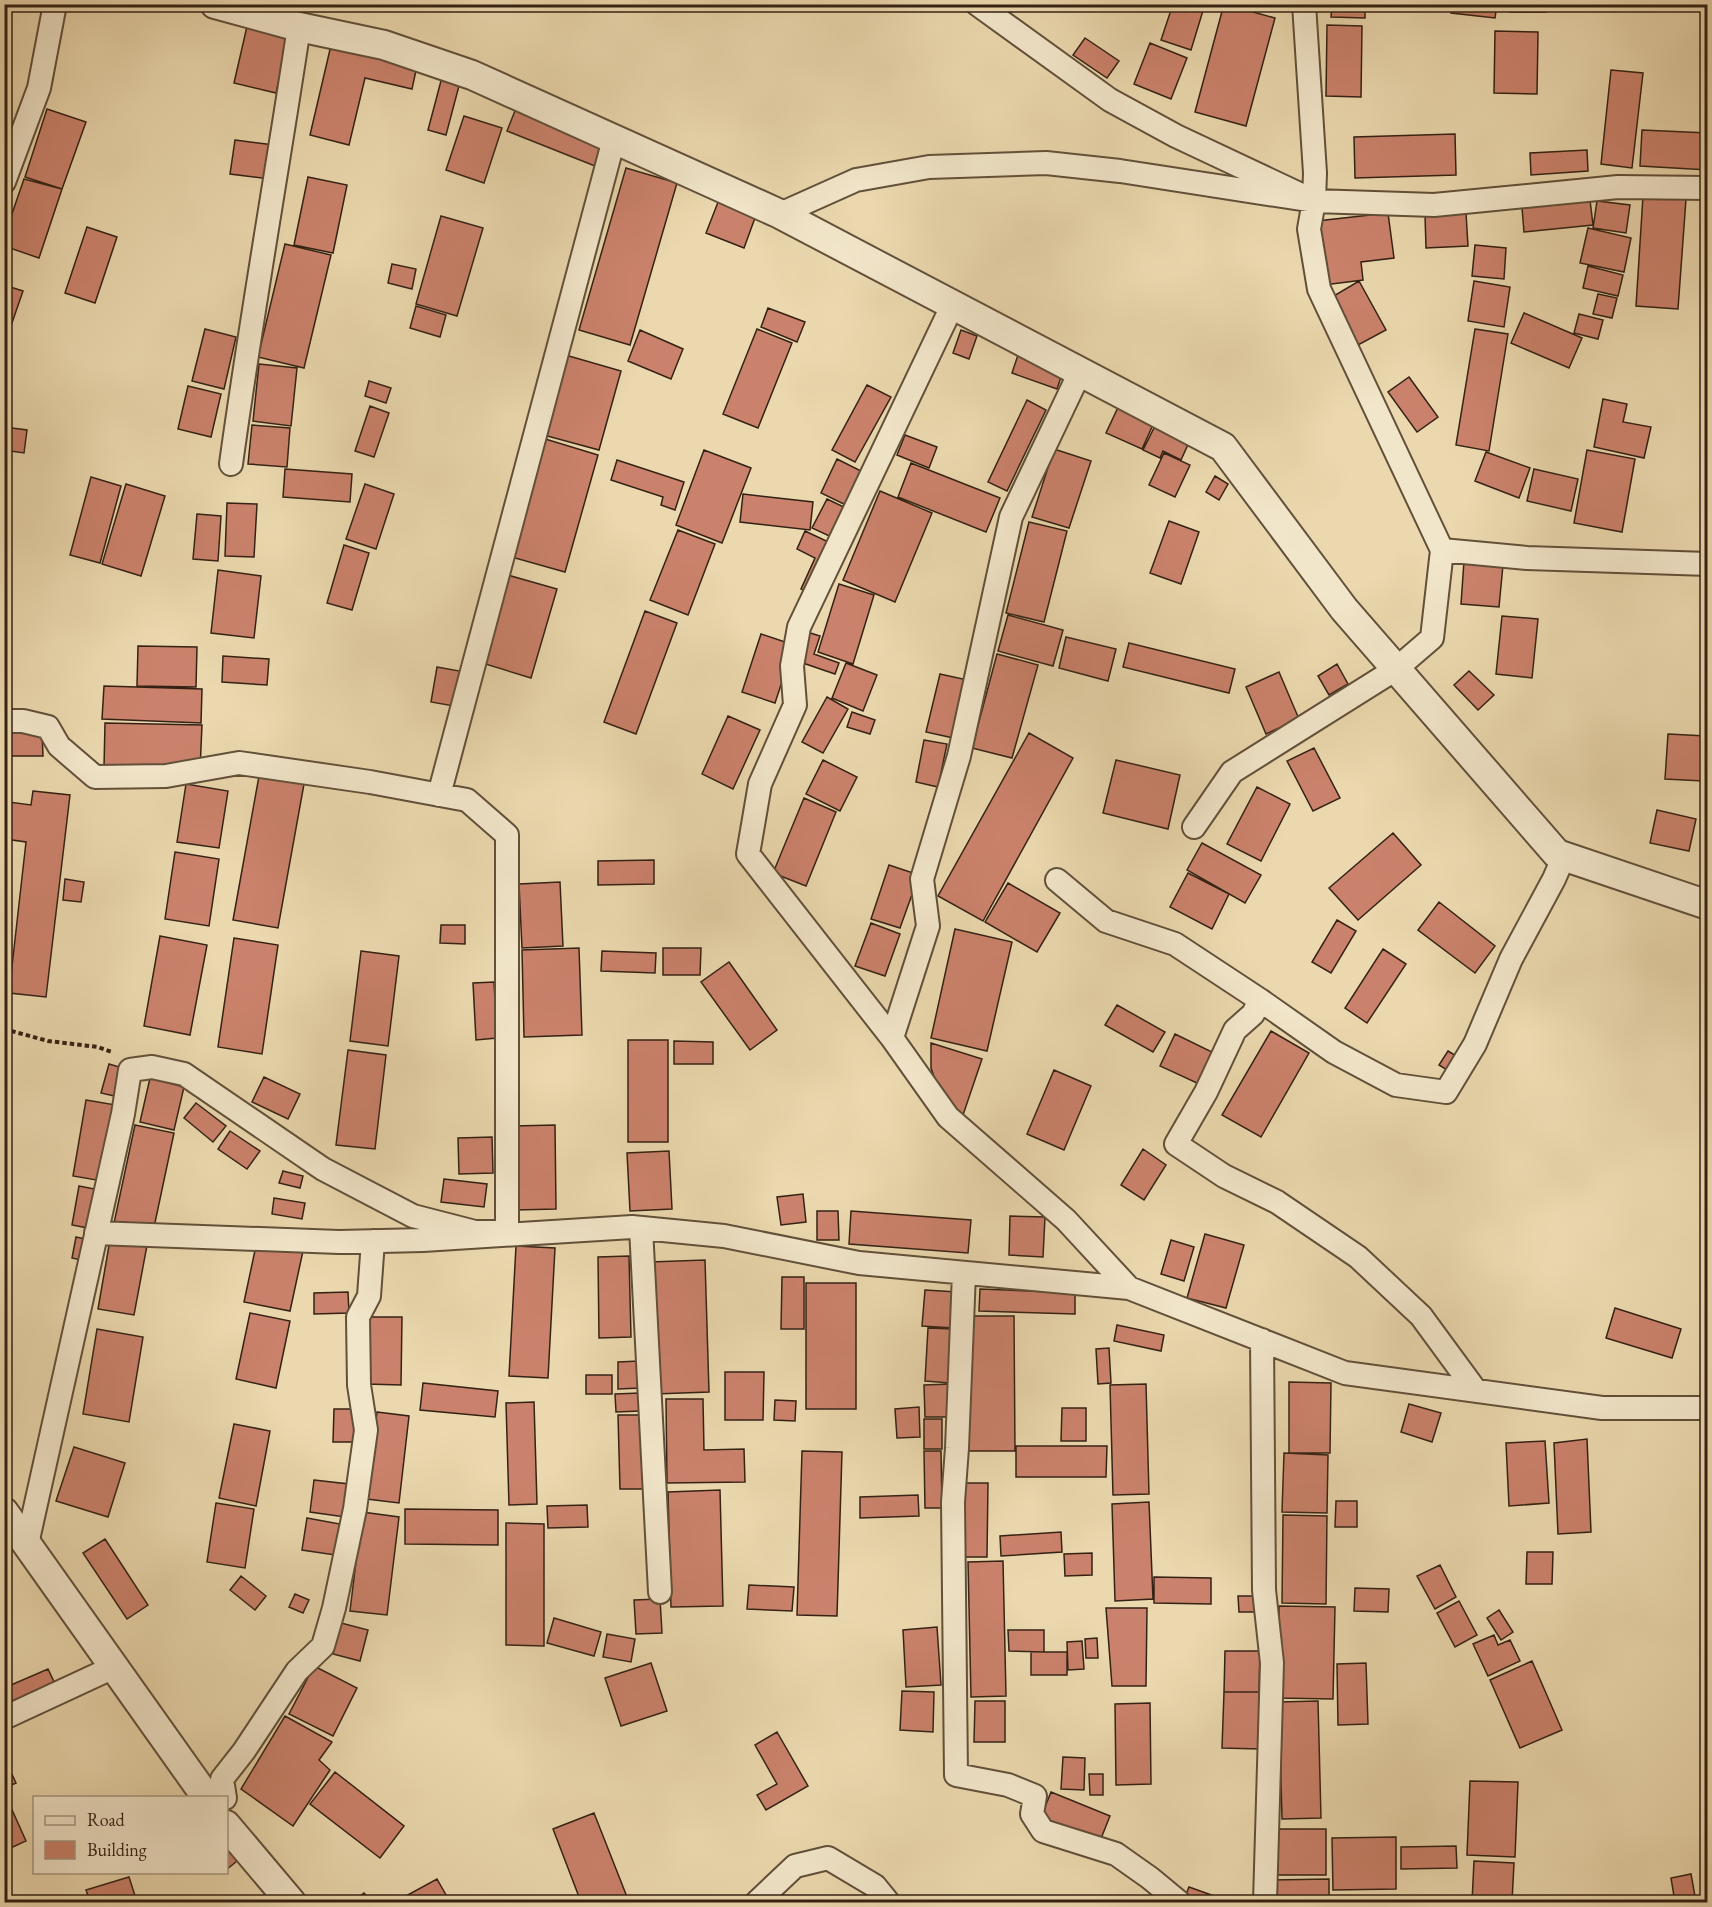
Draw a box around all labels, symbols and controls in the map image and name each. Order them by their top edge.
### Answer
legend [33,1796,228,1874]
text: Road [87,1808,126,1831]
text: Building [87,1838,147,1861]

